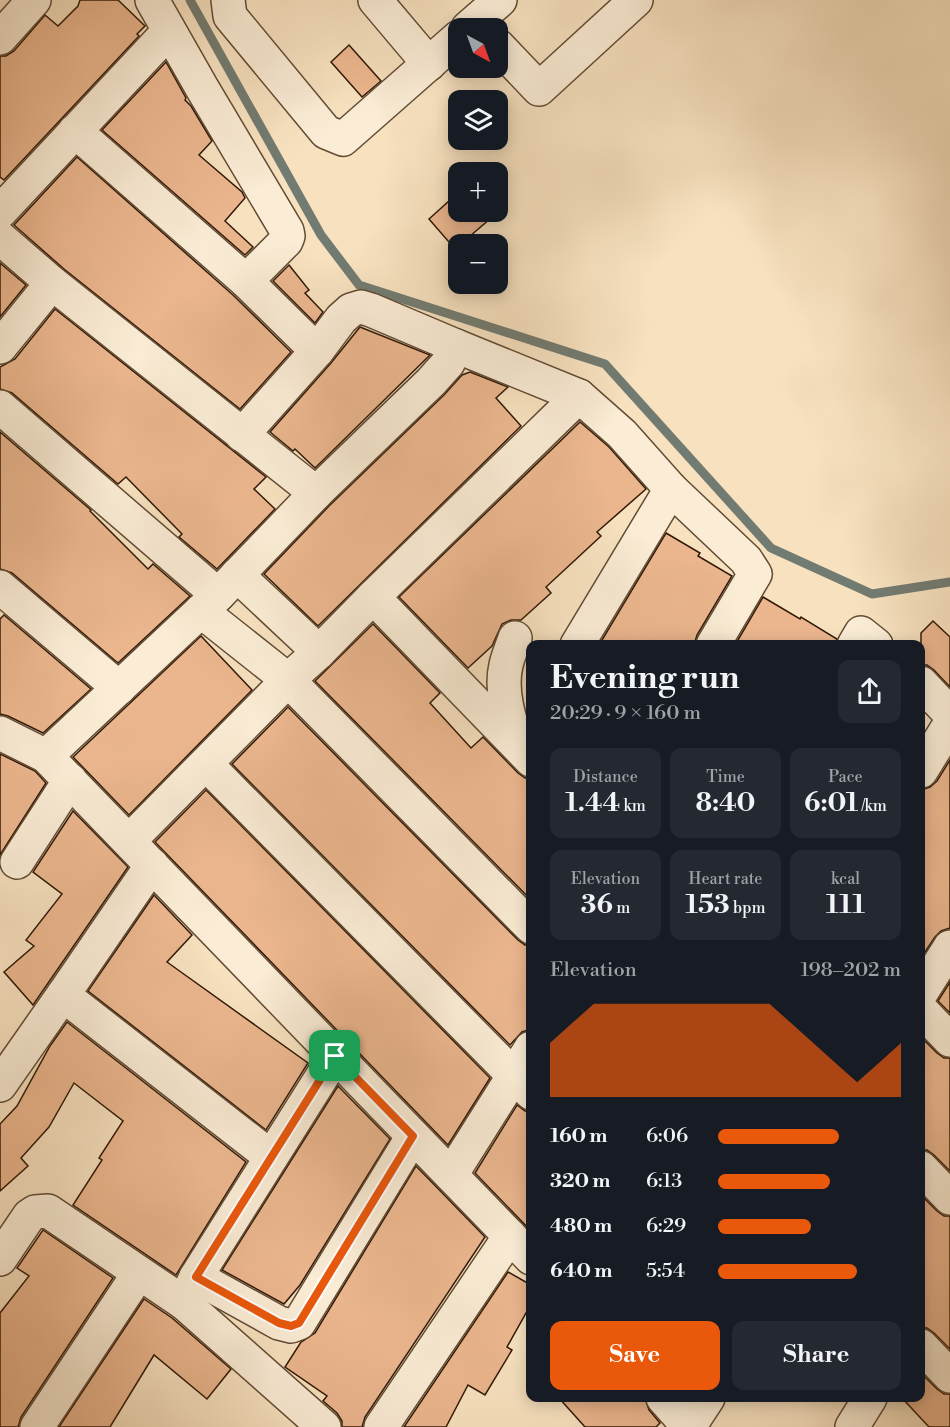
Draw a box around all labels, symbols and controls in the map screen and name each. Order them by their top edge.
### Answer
north arrow [448,18,508,78]
map controls [448,18,508,294]
button: layers [448,90,508,150]
button: + [448,162,508,222]
button: − [448,234,508,294]
text: Evening run [550,658,739,699]
button: share [838,660,901,723]
text: 20:29 · 9 × 160 m [550,701,701,726]
text: Distance [573,767,638,787]
text: Time [706,767,745,787]
text: Pace [828,767,863,787]
text: 1.44 [565,787,620,819]
text: 8:40 [695,787,756,819]
text: 6:01 [804,787,858,819]
text: km [620,796,646,816]
text: /km [858,796,887,816]
text: Elevation [571,869,640,889]
text: Heart rate [689,869,762,889]
text: kcal [831,869,860,889]
text: 36 [581,889,613,921]
text: 153 [686,889,730,921]
text: 111 [826,889,865,921]
text: m [613,898,630,918]
text: bpm [730,898,765,918]
text: Elevation [550,958,637,983]
text: 198–202 m [801,958,901,983]
pin [309,1030,360,1081]
icon: arrive [318,1039,351,1072]
text: 160 m [550,1124,607,1149]
text: 6:06 [646,1124,688,1149]
text: 320 m [550,1169,610,1194]
text: 6:13 [646,1169,682,1194]
text: 480 m [550,1214,612,1239]
text: 6:29 [646,1214,686,1239]
text: 640 m [550,1259,612,1284]
text: 5:54 [646,1259,685,1284]
button: Save [550,1321,720,1390]
button: Share [732,1321,901,1390]

